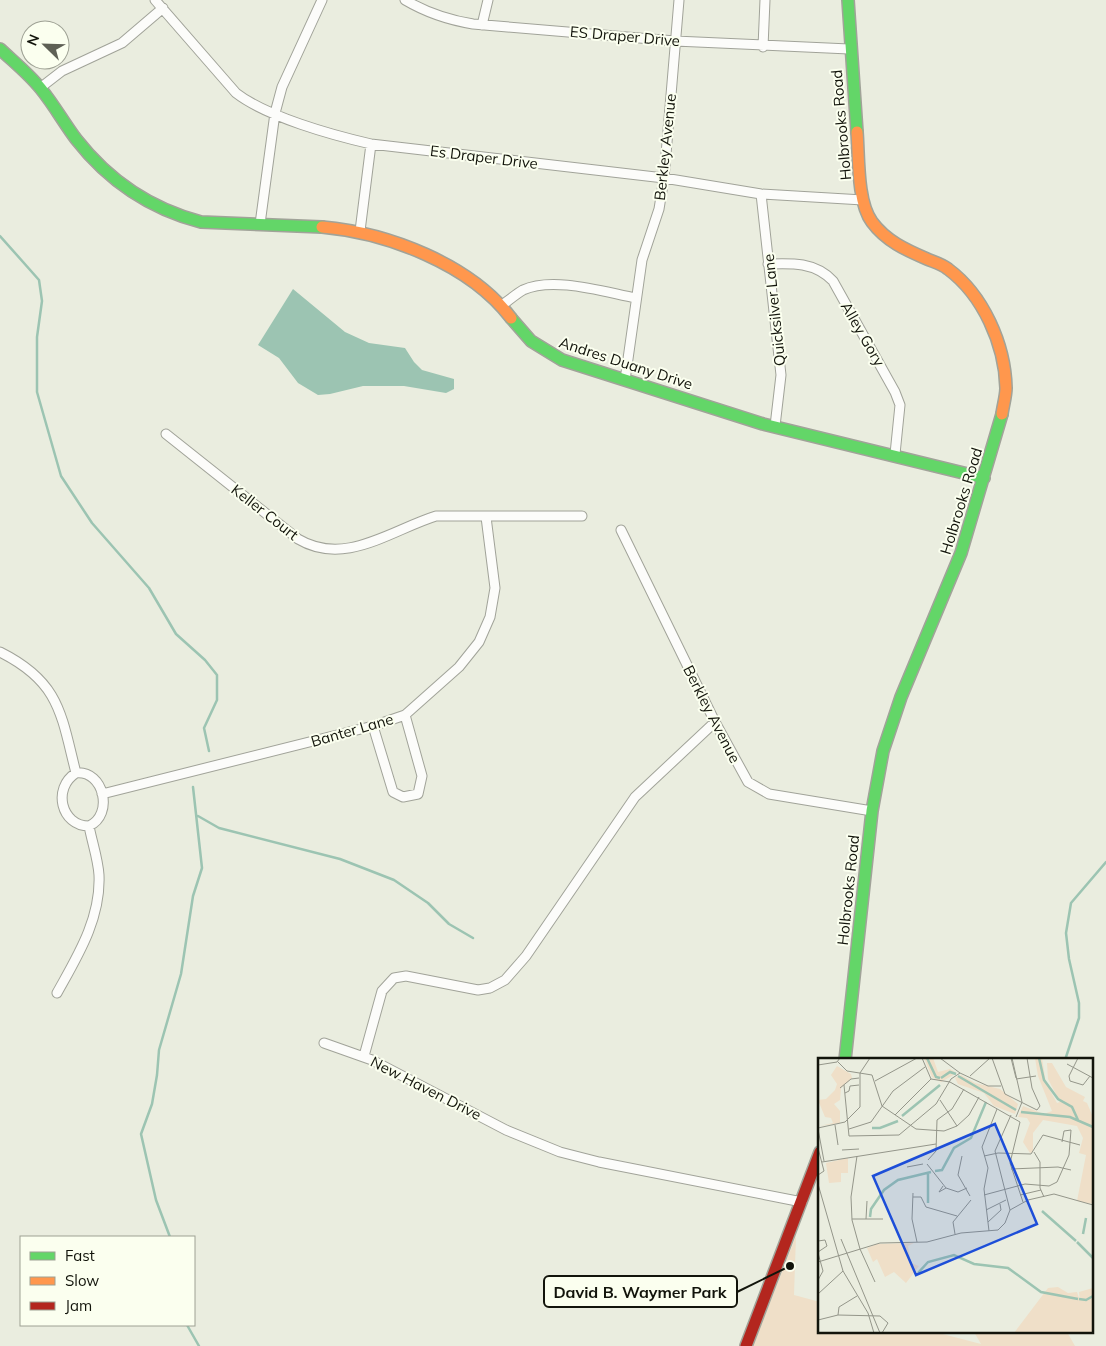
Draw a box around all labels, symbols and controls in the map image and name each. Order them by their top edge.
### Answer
north arrow [20,20,70,70]
street label: ES Draper Drive [569,22,681,50]
text: N [23,32,43,48]
street label: Holbrooks Road [827,69,855,181]
street label: Berkley Avenue [650,93,680,201]
street label: Es Draper Drive [429,141,539,173]
street label: Quicksilver Lane [759,253,789,367]
street label: Alley Gory [837,298,889,370]
street label: Andres Duany Drive [557,332,695,394]
street label: Holbrooks Road [936,445,986,557]
street label: Keller Court [228,480,302,544]
street label: Berkley Avenue [679,662,745,766]
street label: Banter Lane [309,709,395,751]
street label: Holbrooks Road [833,834,863,946]
street label: New Haven Drive [368,1052,484,1124]
inset map [818,1058,1094,1334]
legend [20,1236,195,1326]
text: Fast [65,1246,95,1265]
text: Slow [65,1271,99,1290]
callout: David B. Waymer Park [544,1276,737,1307]
text: David B. Waymer Park [553,1282,728,1302]
text: Jam [65,1296,92,1315]

